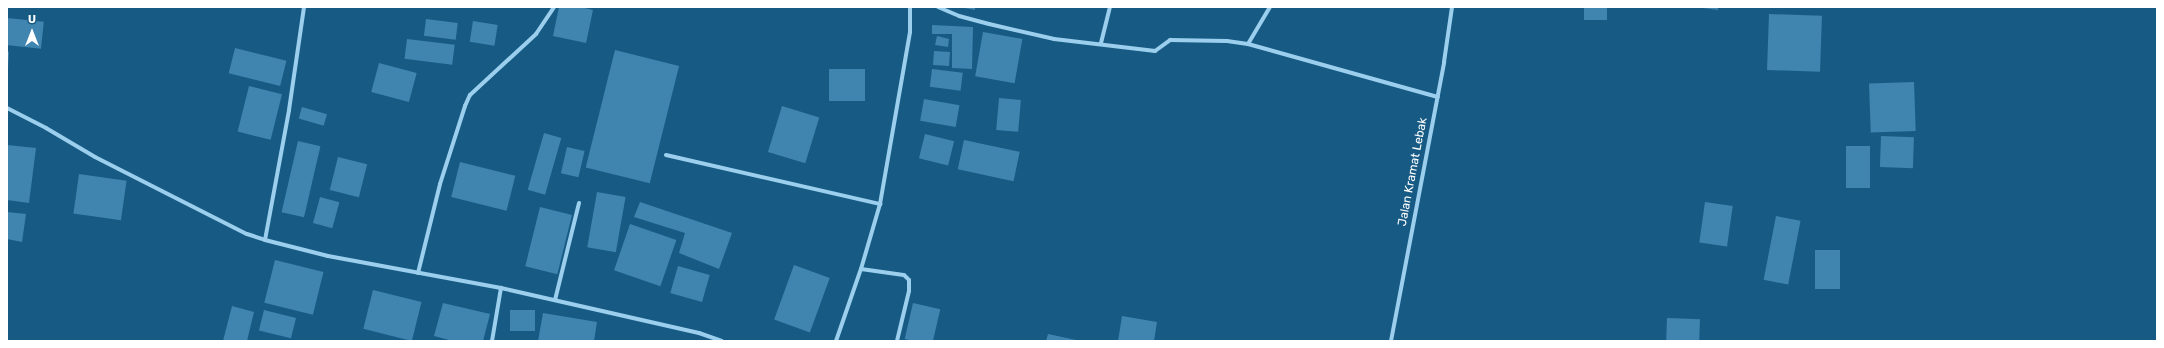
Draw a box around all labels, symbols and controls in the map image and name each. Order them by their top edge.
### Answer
north arrow [12,12,52,52]
text: U [28,13,36,26]
street label: Jalan Kramat Lebak [1395,116,1431,228]

